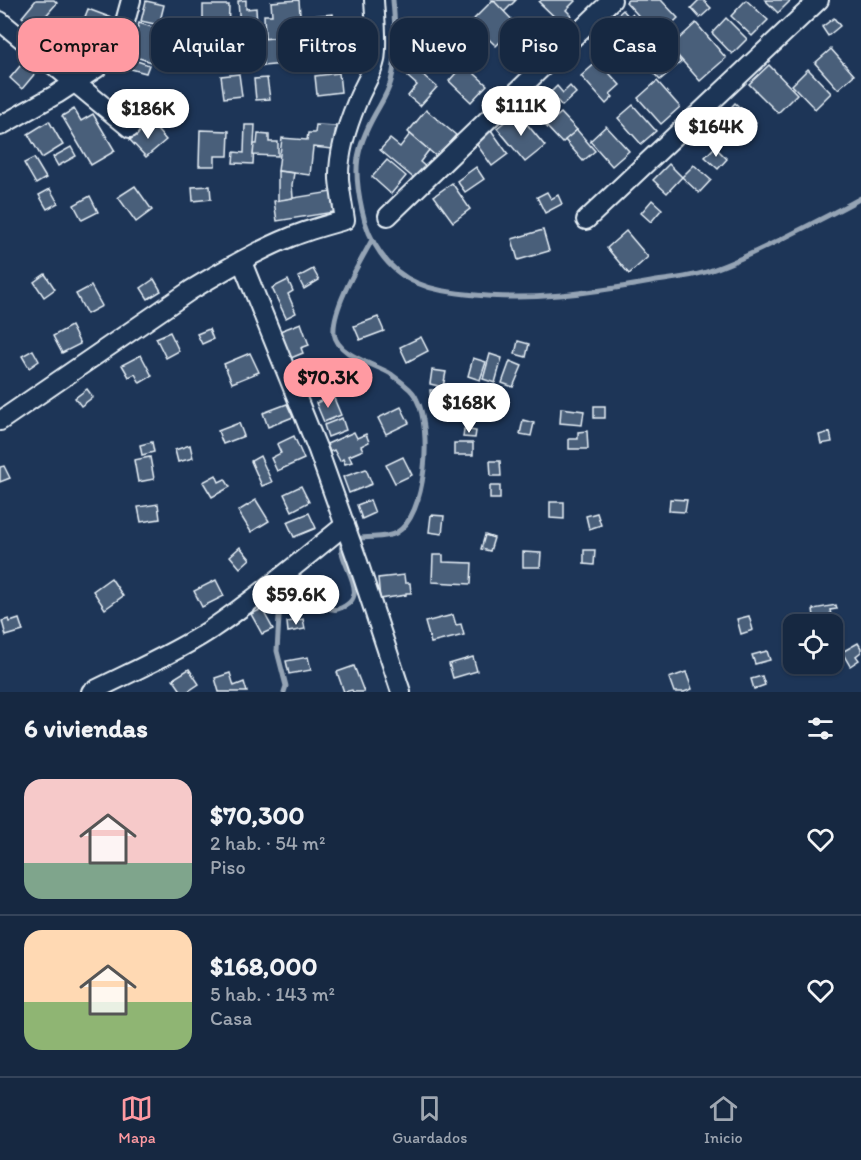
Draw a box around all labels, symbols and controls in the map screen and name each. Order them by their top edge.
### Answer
chip: Comprar [18,18,139,72]
chip: Alquilar [151,18,266,72]
chip: Filtros [278,18,378,72]
chip: Nuevo [390,18,488,72]
chip: Piso [500,18,579,72]
chip: Casa [591,18,678,72]
pin: $111K [479,86,563,137]
pin: $186K [106,89,190,140]
text: $111K [496,93,546,117]
text: $186K [121,96,175,120]
pin: $164K [674,107,758,158]
text: $164K [689,114,743,138]
pin: $70.3K [279,358,377,409]
text: $70.3K [298,365,358,389]
pin: $168K [427,383,511,434]
text: $168K [442,390,496,414]
pin: $59.6K [247,575,345,626]
text: $59.6K [266,582,326,606]
map controls [783,614,843,674]
button: locate [783,614,843,674]
text: 6 viviendas [24,712,148,744]
icon: filters [804,712,837,745]
text: $70,300 [210,799,304,831]
icon: home [72,803,144,875]
icon: heart [804,823,837,856]
text: 2 hab. · 54 m² [210,831,325,855]
text: Piso [210,855,246,879]
text: $168,000 [210,950,317,982]
icon: home [72,954,144,1026]
icon: heart [804,974,837,1007]
text: 5 hab. · 143 m² [210,982,335,1006]
text: Casa [210,1006,252,1030]
tab: Mapa [118,1092,156,1147]
tab: Guardados [392,1092,467,1147]
tab: Inicio [704,1092,743,1147]

